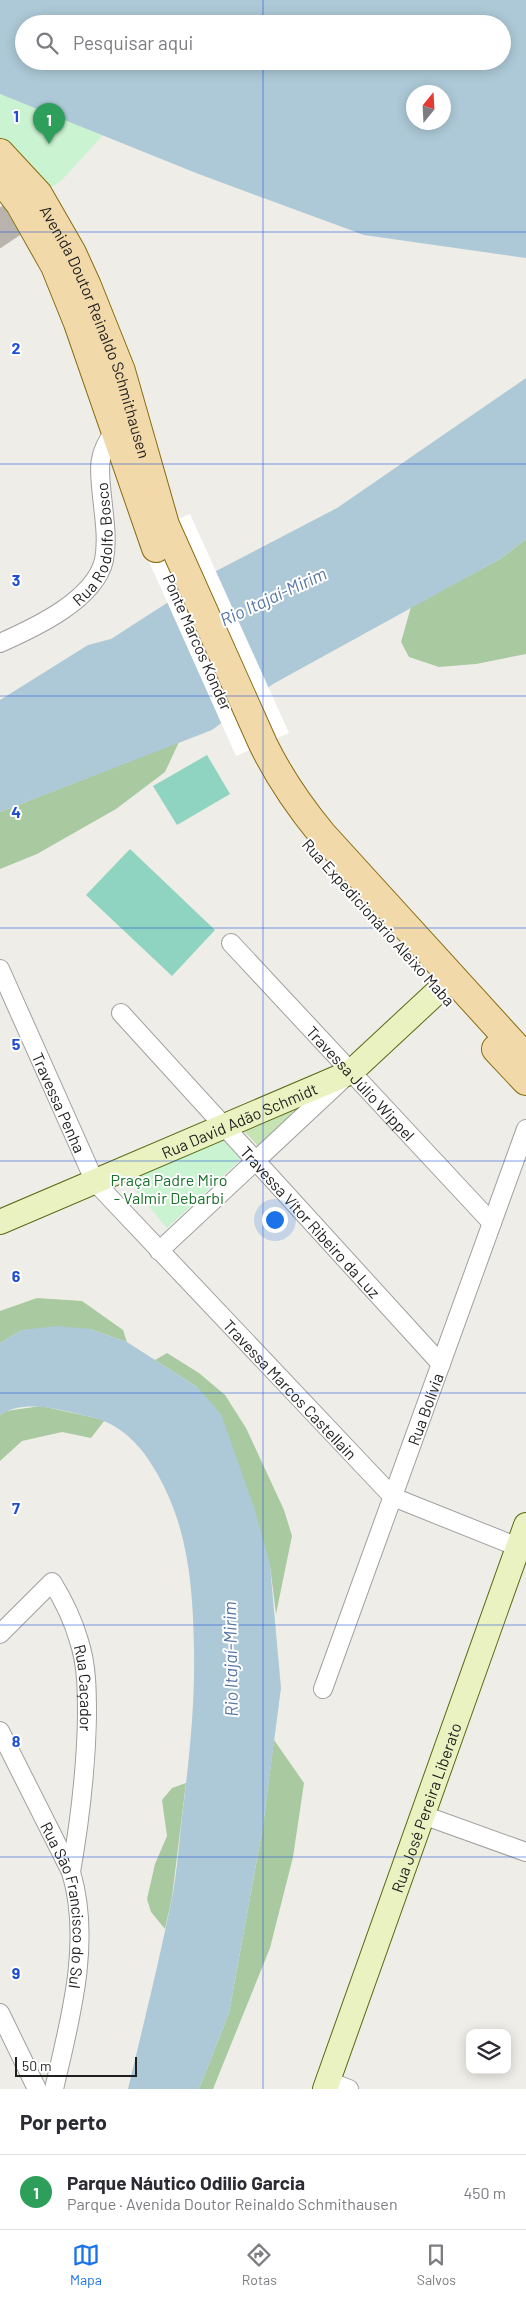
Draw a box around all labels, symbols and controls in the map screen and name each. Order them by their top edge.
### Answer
search box [15,15,511,70]
icon: search [33,29,61,57]
text: Pesquisar aqui [73,31,193,54]
north arrow [406,85,451,130]
pin: 1 [33,103,65,144]
text: 1 [13,106,19,125]
street label: Avenida Doutor Reinaldo Schmithausen [37,202,155,460]
text: 2 [12,338,21,357]
street label: Rua Rodolfo Bosco [68,482,115,609]
water label: Rio Itajaí-Mirim [216,562,330,630]
text: 3 [12,570,20,589]
street label: Ponte Marcos Konder [159,571,237,713]
text: 4 [11,802,21,821]
street label: Rua Expedicionário Aleixo Maba [299,834,459,1010]
street label: Travessa Júlio Wippel [303,1021,419,1144]
text: 5 [12,1034,21,1053]
street label: Travessa Penha [29,1049,90,1155]
street label: Rua David Adão Schmidt [158,1078,320,1162]
street label: Travessa Vítor Ribeiro da Luz [237,1142,385,1301]
park label: Praça Padre Miro - Valmir Debarbi [111,1170,227,1207]
your location [262,1207,288,1233]
text: 6 [12,1266,21,1285]
street label: Travessa Marcos Castellain [220,1315,361,1463]
street label: Rua Bolívia [403,1370,446,1448]
text: 7 [12,1498,20,1517]
water label: Rio Itajaí-Mirim [218,1601,242,1717]
street label: Rua Caçador [71,1642,97,1732]
street label: Rua José Pereira Liberato [386,1720,464,1895]
text: 8 [12,1731,21,1750]
street label: Rua São Francisco do Sul [38,1818,89,1990]
text: 9 [12,1963,20,1982]
map controls [466,2029,511,2074]
button: layers [466,2029,511,2074]
scale bar [15,2054,138,2077]
text: 50 m [22,2057,51,2074]
text: Por perto [20,2109,107,2134]
text: Parque Náutico Odilio Garcia [67,2171,305,2194]
text: 1 [33,2183,39,2202]
text: 450 m [463,2183,506,2202]
text: Parque · Avenida Doutor Reinaldo Schmithausen [67,2194,398,2213]
tab: Mapa [70,2241,102,2288]
tab: Rotas [242,2241,277,2288]
tab: Salvos [417,2241,456,2288]

